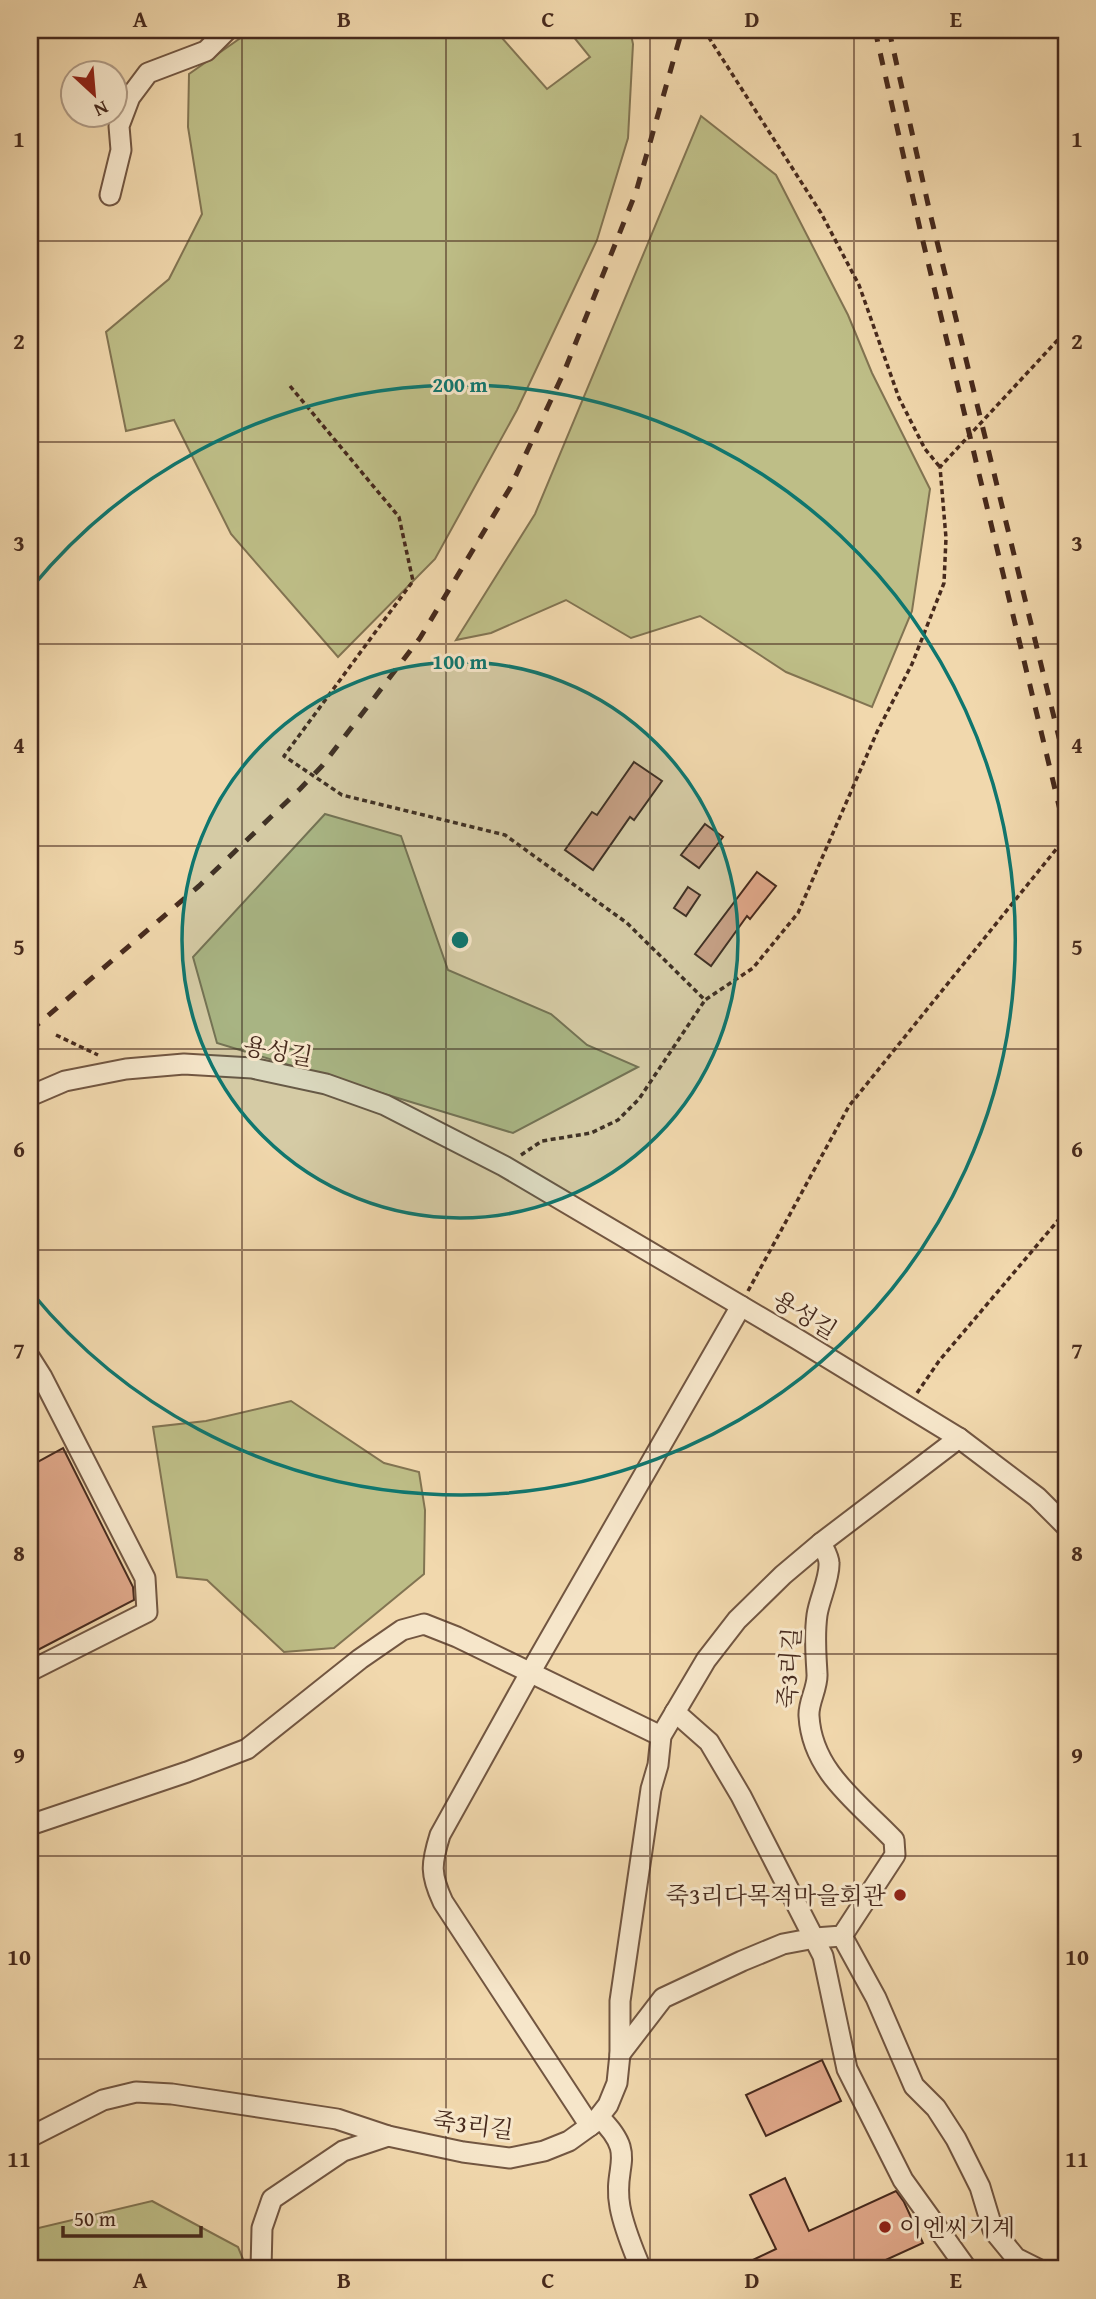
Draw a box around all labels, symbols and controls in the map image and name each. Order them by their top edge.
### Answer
text: A [133,2,148,35]
text: B [337,2,351,35]
text: C [541,2,555,35]
text: D [745,2,760,35]
text: E [950,2,962,35]
north arrow [60,60,130,130]
text: N [89,94,113,125]
text: 1 [13,122,25,155]
text: 1 [1071,122,1083,155]
text: 2 [13,324,25,357]
text: 2 [1071,324,1083,357]
text: 200 m [432,369,488,400]
text: 3 [13,526,25,559]
text: 3 [1071,526,1083,559]
text: 100 m [432,646,488,677]
text: 4 [13,728,25,761]
text: 4 [1071,728,1083,761]
centre of rings [448,928,472,952]
text: 5 [13,930,25,963]
text: 5 [1071,930,1083,963]
street label: 용성길 [241,1028,315,1074]
text: 6 [13,1132,25,1165]
text: 6 [1071,1132,1083,1165]
street label: 용성길 [766,1282,844,1348]
text: 7 [13,1334,25,1367]
text: 7 [1071,1334,1083,1367]
text: 8 [13,1536,25,1569]
text: 8 [1071,1536,1083,1569]
street label: 죽3리길 [769,1626,809,1710]
text: 9 [13,1738,25,1771]
text: 9 [1071,1738,1083,1771]
place label: 죽3리다목적마을회관 [666,1878,886,1913]
marker: 죽3리다목적마을회관 [892,1887,908,1903]
text: 10 [7,1940,31,1973]
text: 10 [1065,1940,1089,1973]
street label: 죽3리길 [431,2103,515,2147]
text: 11 [7,2142,31,2175]
text: 11 [1065,2142,1089,2175]
scale bar [63,2194,201,2238]
text: 50 m [74,2203,116,2234]
place label: 이엔씨기계 [899,2210,1015,2245]
marker: 이엔씨기계 [877,2219,893,2235]
text: A [133,2263,148,2296]
text: B [337,2263,351,2296]
text: C [541,2263,555,2296]
text: D [745,2263,760,2296]
text: E [950,2263,962,2296]

